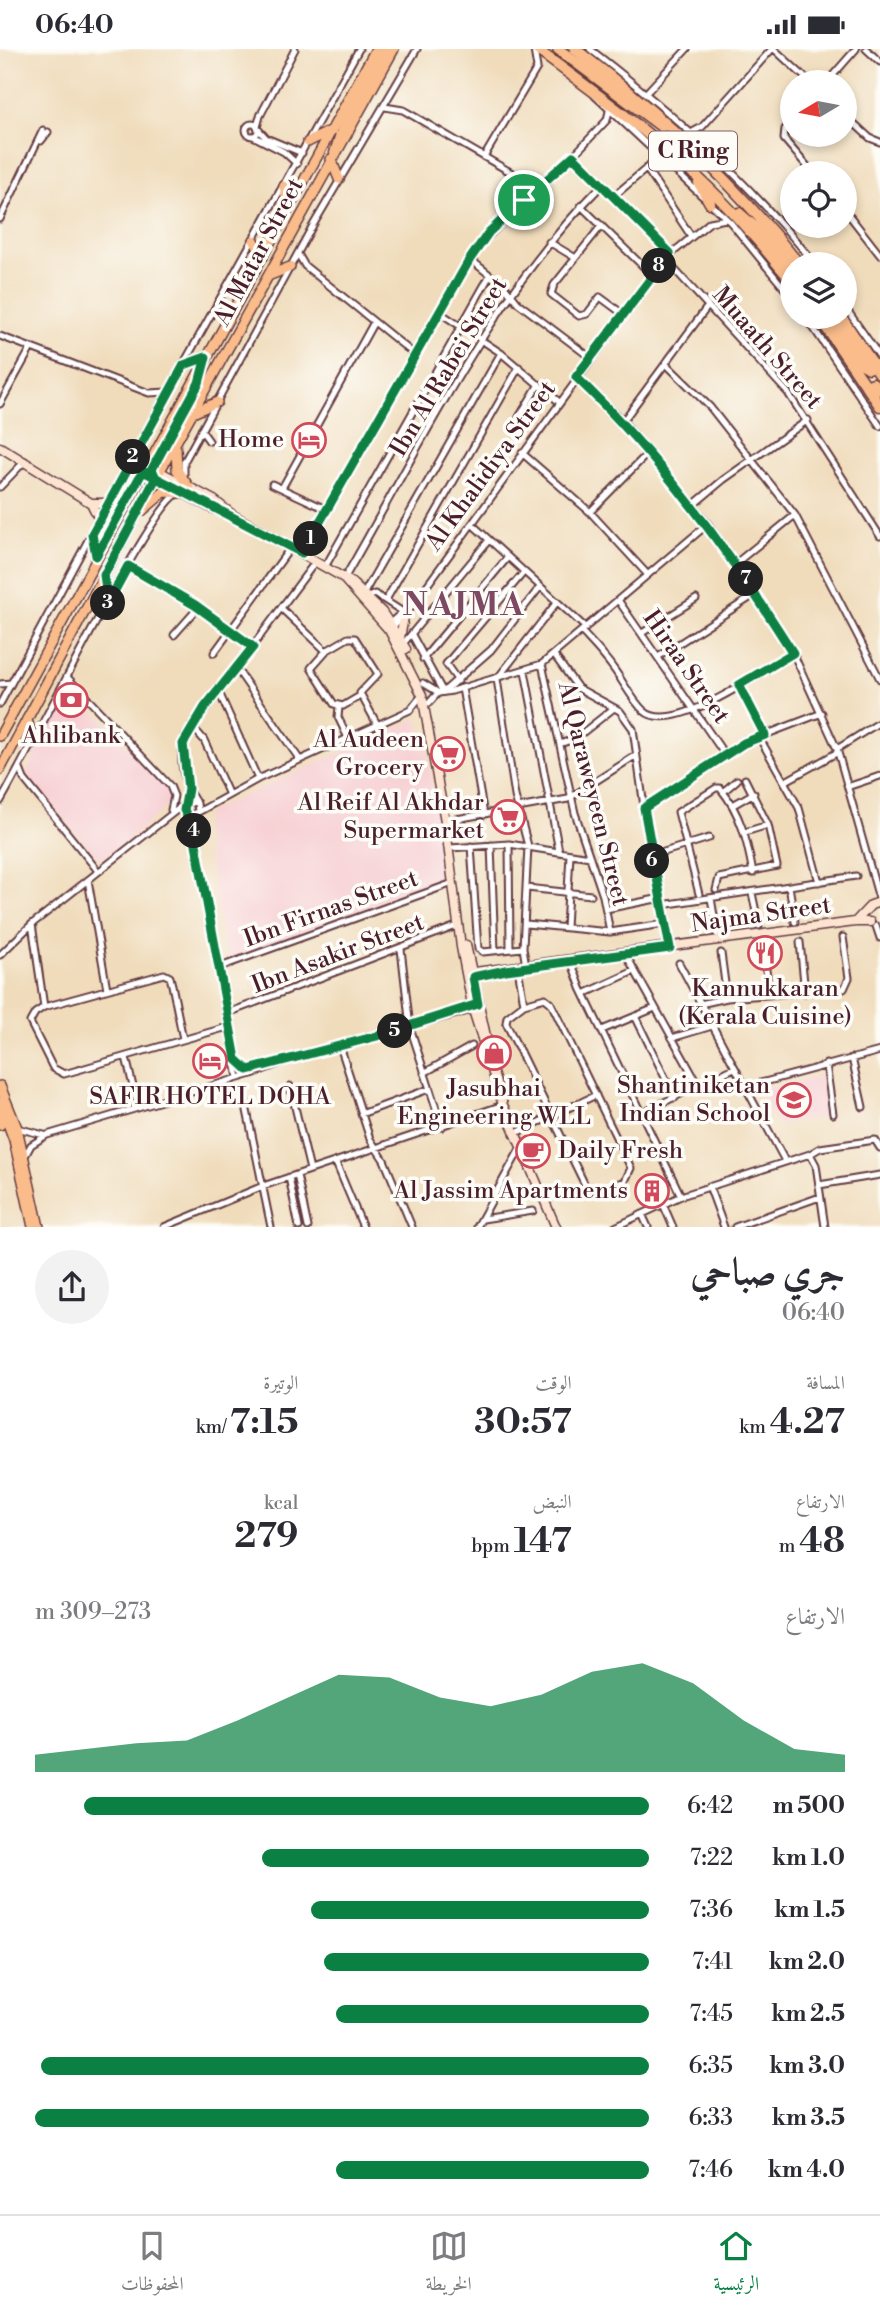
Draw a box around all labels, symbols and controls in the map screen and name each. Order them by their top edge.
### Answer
text: 06:40 [35,9,114,41]
north arrow [780,70,858,147]
map controls [780,70,857,329]
road number: C Ring [649,131,737,171]
button: locate [780,161,857,238]
pin [494,170,554,230]
street label: Al Matar Street [207,172,311,332]
icon: arrive [505,181,543,219]
pin: 8 [642,249,676,283]
button: layers [780,252,857,329]
text: 8 [652,253,665,277]
street label: Ibn Al Rabei Street [384,272,515,462]
street label: Muaath Street [706,281,829,416]
street label: Al Khalidiya Street [419,375,563,558]
hotel icon: Home [290,421,328,459]
place label: Home [218,425,284,455]
pin: 2 [116,439,150,475]
text: 2 [127,444,138,468]
pin: 1 [294,521,328,557]
text: 1 [306,526,315,550]
pin: 7 [728,561,764,597]
text: 7 [740,566,751,590]
pin: 3 [90,585,126,621]
district label: NAJMA [403,585,525,625]
text: 3 [102,590,113,614]
street label: Hiraa Street [636,604,736,730]
street label: Al Qaraweyeen Street [550,678,636,910]
bank icon: Ahlibank [52,681,90,719]
place label: Ahlibank [21,721,122,751]
place label: Al Audeen Grocery [312,725,424,783]
supermarket icon: Al Audeen Grocery [429,735,467,773]
place label: Al Reif Al Akhdar Supermarket [296,788,484,846]
supermarket icon: Al Reif Al Akhdar Supermarket [489,798,527,836]
pin: 4 [176,813,212,849]
text: 4 [187,818,200,842]
pin: 6 [634,843,670,879]
text: 6 [646,848,657,872]
street label: Ibn Firnas Street [240,863,423,954]
street label: Najma Street [689,890,833,940]
street label: Ibn Asakir Street [248,907,429,1001]
restaurant icon: Kannukkaran (Kerala Cuisine) [746,934,784,972]
place label: Kannukkaran (Kerala Cuisine) [678,974,852,1032]
pin: 5 [378,1013,412,1049]
text: 5 [389,1018,400,1042]
shop icon: Jasubhai Engineering WLL [475,1034,513,1072]
hotel icon: SAFIR HOTEL DOHA [191,1042,229,1080]
place label: Shantiniketan Indian School [617,1071,770,1129]
place label: Jasubhai Engineering WLL [397,1074,591,1132]
school or university icon: Shantiniketan Indian School [775,1081,813,1119]
place label: SAFIR HOTEL DOHA [89,1082,331,1112]
cafe icon: Daily Fresh [514,1132,552,1170]
place label: Daily Fresh [558,1136,683,1166]
building icon: Al Jassim Apartments [633,1172,671,1210]
place label: Al Jassim Apartments [393,1176,628,1206]
text: جري صباحي [691,1249,845,1296]
button: share [35,1250,109,1324]
text: 06:40 [782,1299,845,1327]
text: الوتيرة [263,1371,298,1395]
text: الوقت [535,1371,572,1395]
text: المسافة [806,1371,845,1395]
text: 7:15 [230,1401,298,1444]
text: 30:57 [474,1401,572,1444]
text: 4.27 [770,1401,845,1444]
text: /km [196,1415,230,1439]
text: km [739,1415,770,1439]
text: النبض [533,1490,572,1514]
text: الارتفاع [796,1490,845,1514]
text: kcal [264,1491,298,1515]
text: 279 [235,1515,298,1558]
text: 147 [514,1520,572,1563]
text: 48 [799,1520,845,1563]
text: bpm [471,1534,514,1558]
text: m [779,1534,799,1558]
text: 273–309 m [35,1598,151,1626]
text: الارتفاع [785,1603,845,1631]
text: 6:42 [687,1792,733,1820]
text: 500 m [773,1792,845,1820]
text: 7:22 [690,1844,733,1872]
text: 1.0 km [772,1844,845,1872]
text: 7:36 [689,1896,733,1924]
text: 1.5 km [774,1896,845,1924]
text: 7:41 [692,1948,733,1976]
text: 2.0 km [769,1948,845,1976]
text: 7:45 [690,2000,733,2028]
text: 2.5 km [771,2000,845,2028]
text: 6:35 [688,2052,733,2080]
text: 3.0 km [769,2052,845,2080]
text: 6:33 [688,2104,733,2132]
text: 3.5 km [772,2104,845,2132]
text: 7:46 [688,2156,733,2184]
text: 4.0 km [768,2156,845,2184]
tab: المحفوظات [121,2227,184,2302]
tab: الخريطة [425,2227,472,2302]
tab: الرئيسية [713,2227,759,2302]

